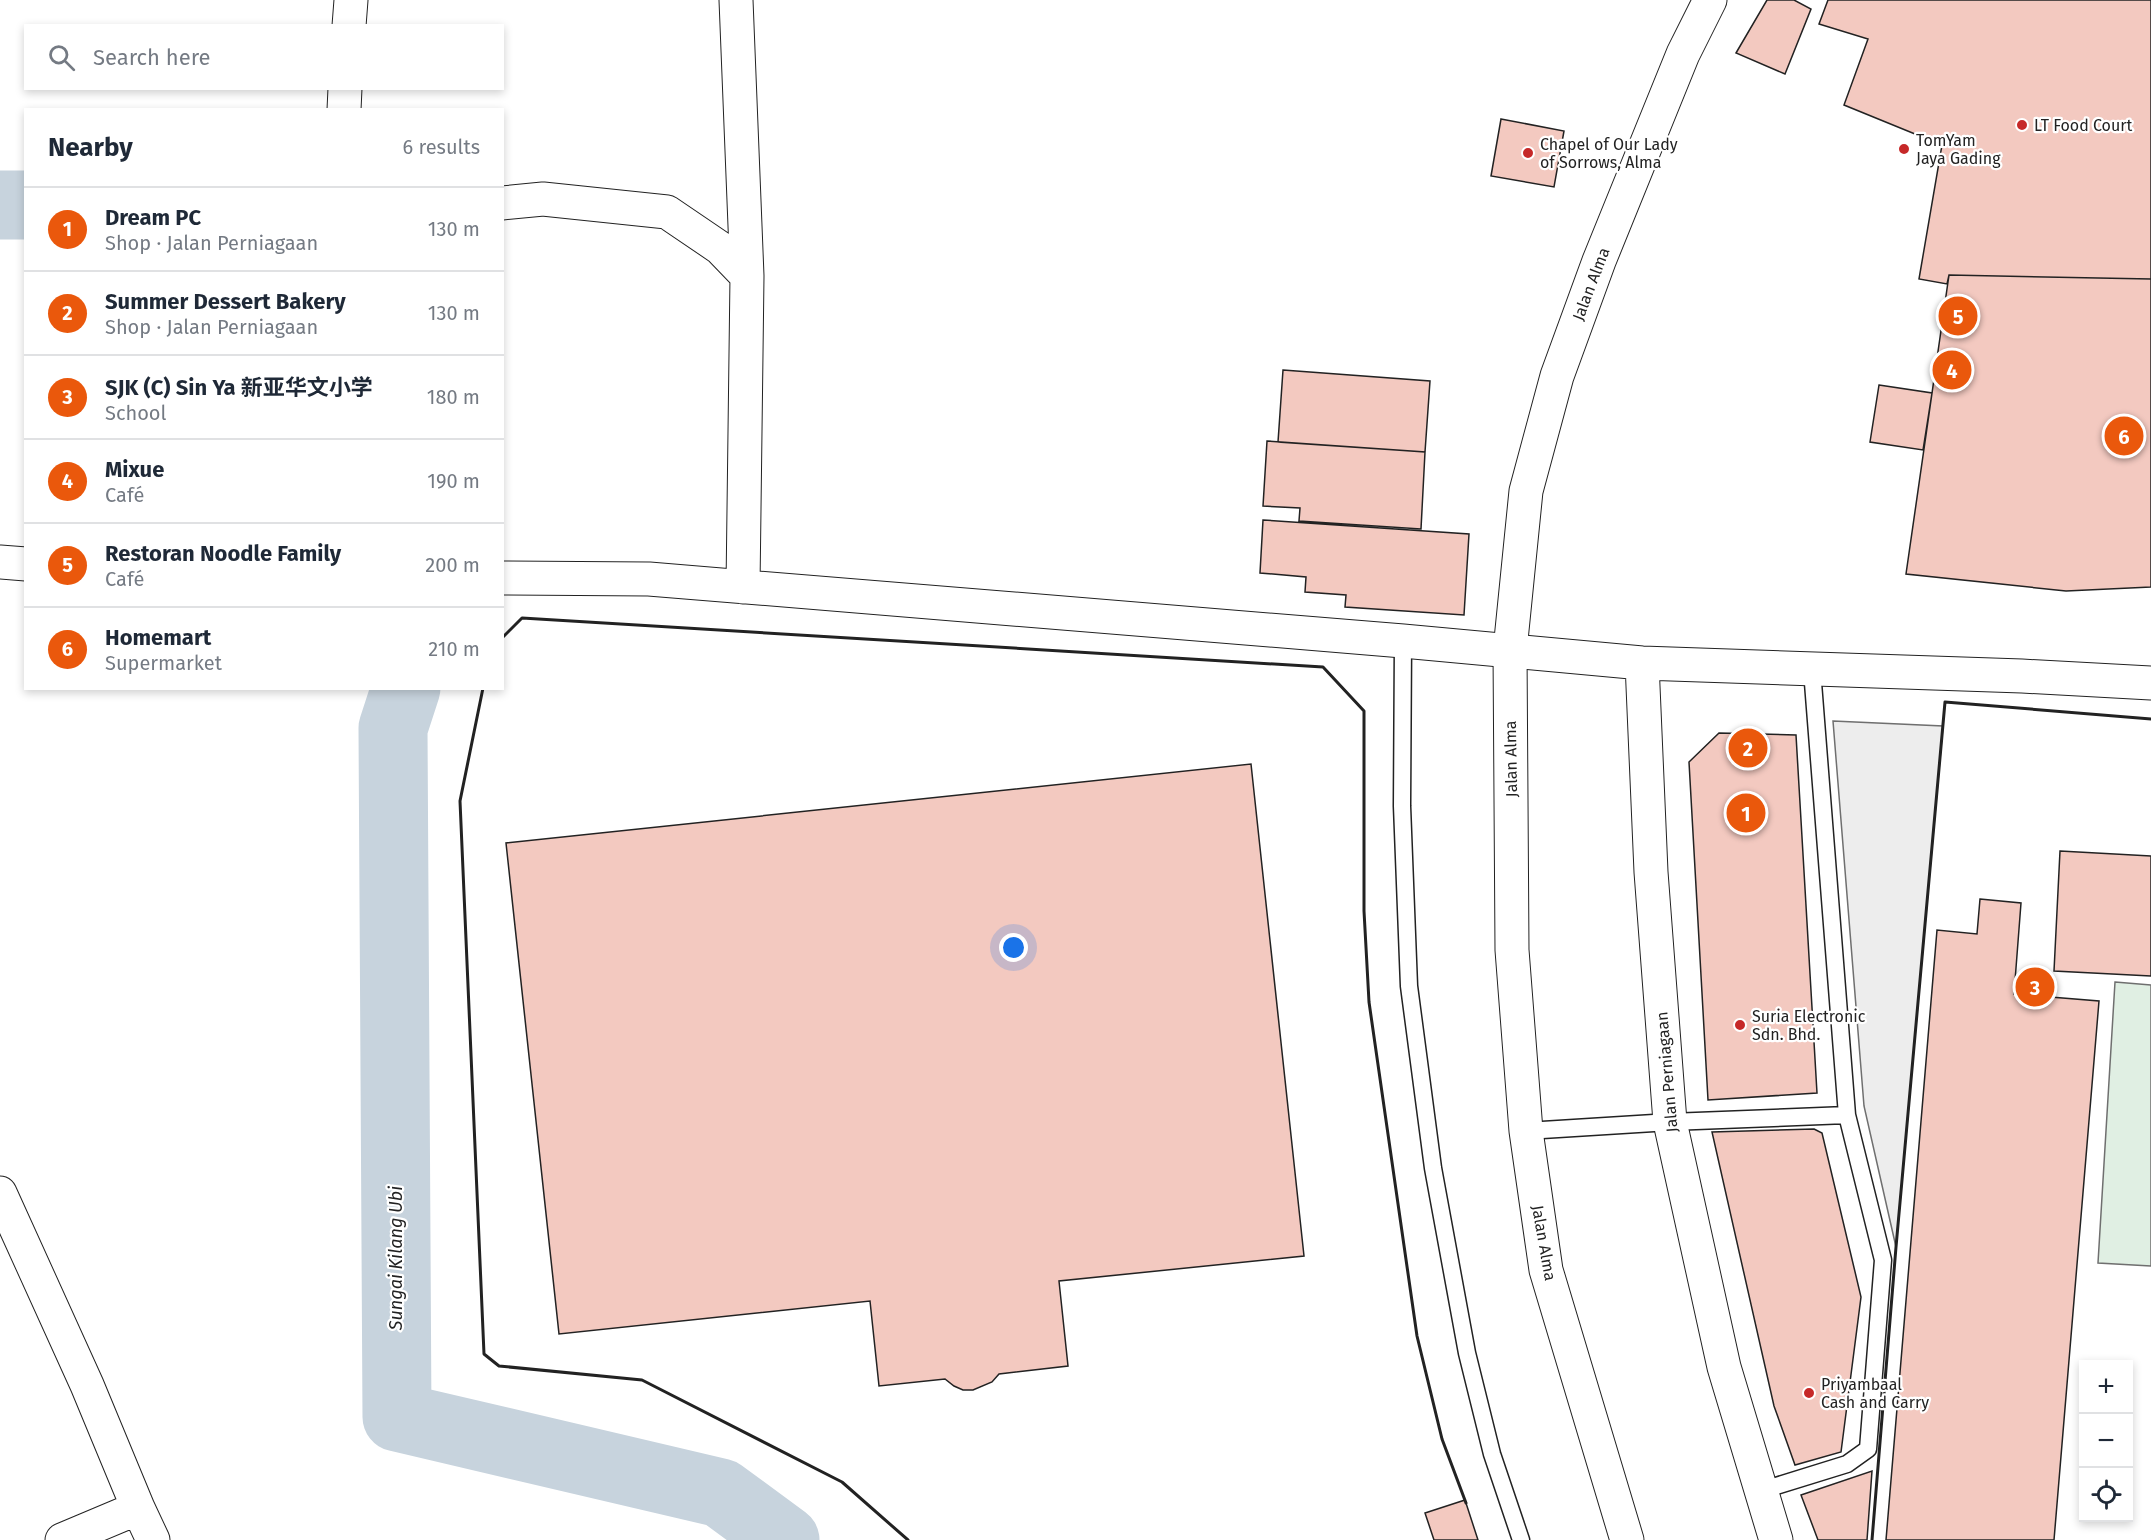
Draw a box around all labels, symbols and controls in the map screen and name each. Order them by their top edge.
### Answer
search box [24,24,504,90]
icon: search [45,41,78,74]
text: Search here [93,44,211,71]
place label: LT Food Court [2034,116,2132,135]
marker: LT Food Court [2015,118,2029,132]
place label: TomYam Jaya Gading [1916,131,2001,168]
text: Nearby [48,132,133,163]
text: 6 results [403,135,480,159]
place label: Chapel of Our Lady of Sorrows, Alma [1540,135,1678,172]
marker: TomYam Jaya Gading [1897,142,1911,156]
marker: Chapel of Our Lady of Sorrows, Alma [1521,146,1535,160]
text: Dream PC [105,204,201,231]
text: 1 [63,217,72,241]
text: 130 m [428,217,480,241]
text: Shop · Jalan Perniagaan [105,231,318,255]
street label: Jalan Alma [1568,245,1614,323]
text: Summer Dessert Bakery [105,288,346,315]
pin: 5 [1938,294,1978,338]
text: 2 [62,301,73,325]
text: 130 m [428,301,480,325]
text: Shop · Jalan Perniagaan [105,315,318,339]
pin: 4 [1932,348,1972,392]
text: SJK (C) Sin Ya 新亚华文小学 [105,374,373,401]
text: 3 [62,385,73,409]
text: 180 m [427,385,480,409]
text: School [105,401,166,425]
pin: 6 [2104,414,2144,458]
text: Mixue [105,456,164,483]
text: 4 [62,469,73,493]
text: 190 m [427,469,480,493]
text: Café [105,483,144,507]
text: Restoran Noodle Family [105,540,341,567]
text: 5 [62,553,73,577]
text: 200 m [425,553,480,577]
text: Café [105,567,144,591]
text: Homemart [105,624,211,651]
text: 6 [62,637,73,661]
text: 210 m [428,637,480,661]
text: Supermarket [105,651,222,675]
street label: Jalan Alma [1501,721,1521,797]
pin: 2 [1728,726,1768,771]
pin: 1 [1726,790,1766,836]
your location [999,933,1028,962]
pin: 3 [2016,964,2054,1010]
place label: Suria Electronic Sdn. Bhd. [1752,1007,1866,1044]
street label: Jalan Perniagaan [1652,1011,1682,1133]
marker: Suria Electronic Sdn. Bhd. [1733,1018,1747,1032]
water label: Sungai Kilang Ubi [385,1186,407,1331]
street label: Jalan Alma [1528,1204,1560,1282]
map controls [2079,1360,2133,1522]
button: + [2079,1360,2133,1414]
place label: Priyambaal Cash and Carry [1821,1375,1929,1412]
marker: Priyambaal Cash and Carry [1802,1386,1816,1400]
button: − [2079,1414,2133,1468]
button: locate [2079,1468,2133,1522]

